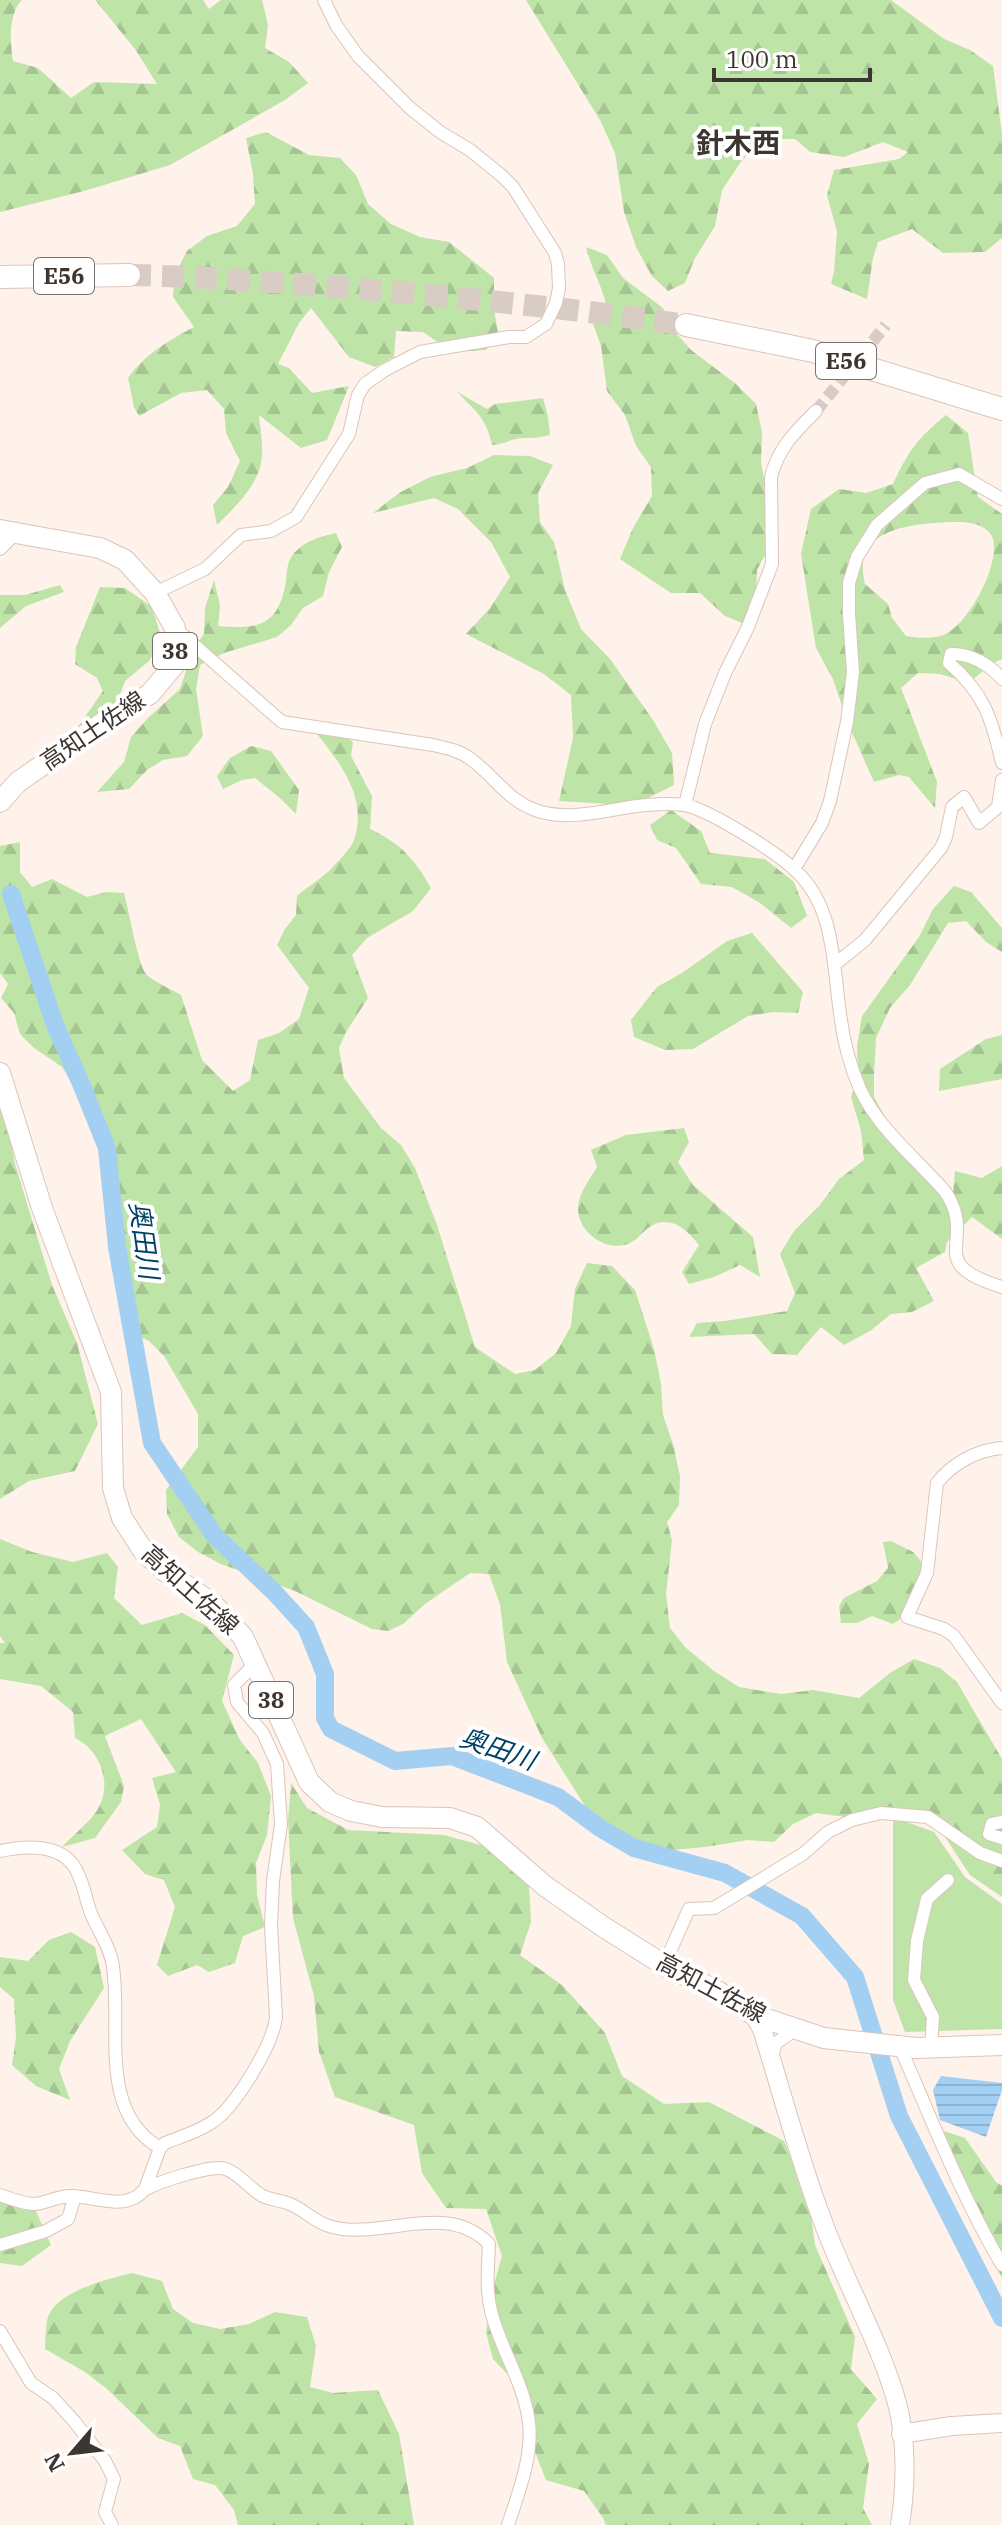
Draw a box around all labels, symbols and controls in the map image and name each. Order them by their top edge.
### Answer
scale bar [714,32,870,82]
text: 100 m [726,43,798,75]
district label: 針木西 [696,124,780,161]
road number: E56 [34,258,94,294]
road number: E56 [816,343,876,379]
road number: 38 [153,633,197,669]
street label: 高知土佐線 [34,683,151,777]
water label: 奥田川 [123,1199,168,1284]
street label: 高知土佐線 [135,1537,246,1641]
road number: 38 [249,1682,293,1718]
water label: 奥田川 [456,1719,544,1778]
street label: 高知土佐線 [651,1945,772,2029]
north arrow [32,2413,112,2493]
text: N [37,2448,71,2477]

